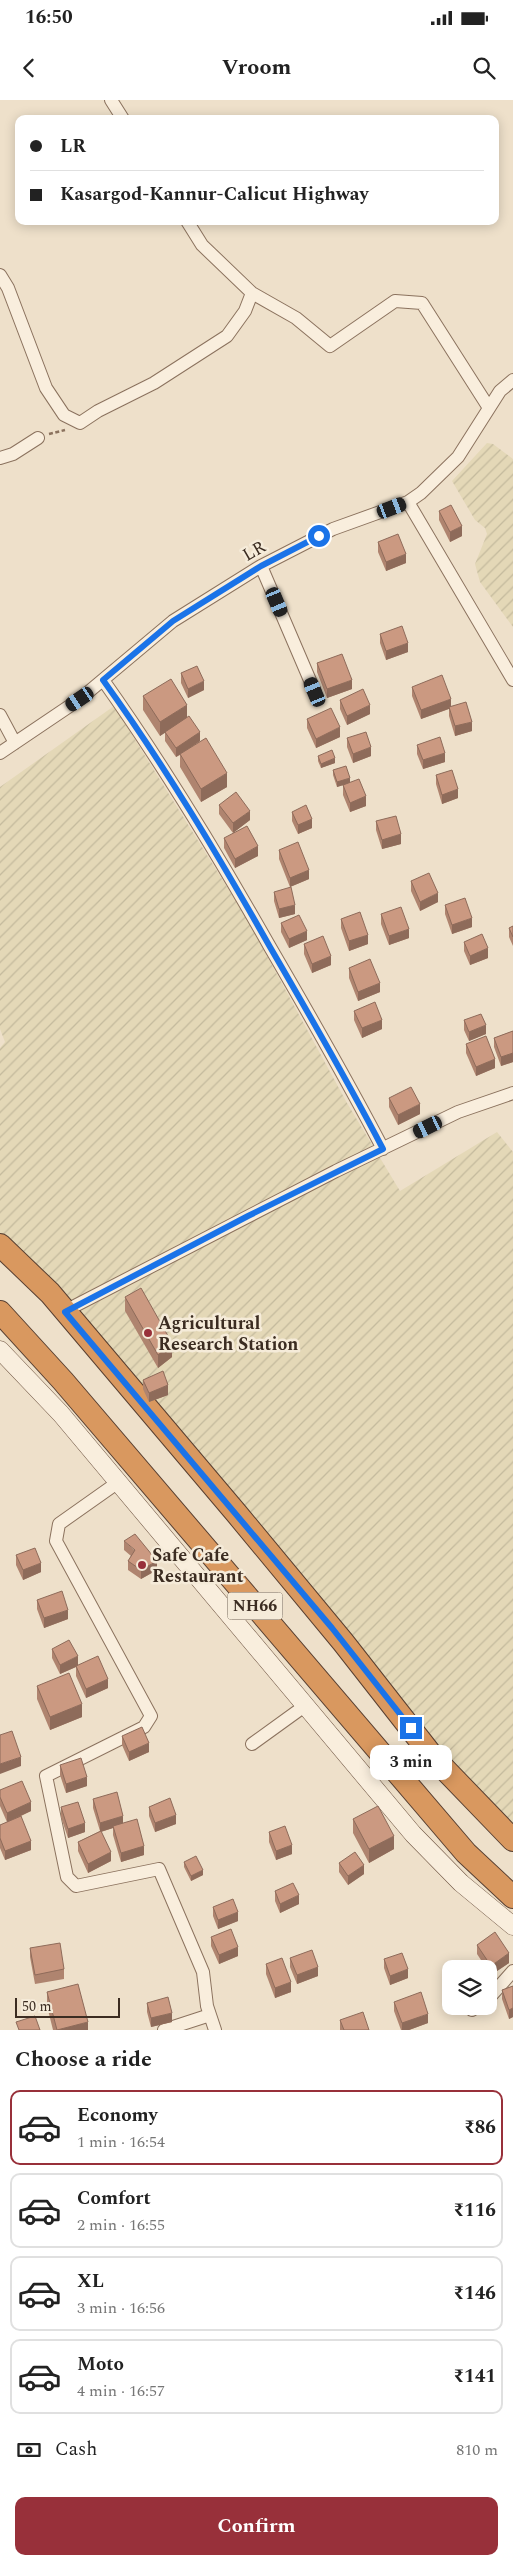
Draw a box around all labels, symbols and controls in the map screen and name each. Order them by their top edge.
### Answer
text: 16:50 [25,3,73,32]
text: Vroom [222,51,291,84]
icon: back [15,54,43,82]
icon: search [470,54,498,82]
text: LR [60,132,86,161]
text: Kasargod-Kannur-Calicut Highway [60,180,369,209]
car [375,496,408,520]
route start [308,525,330,547]
street label: LR [237,533,271,568]
car [264,585,289,619]
car [302,675,327,709]
car [63,684,96,714]
car [411,1114,444,1140]
place label: Agricultural Research Station [158,1310,298,1358]
marker: Agricultural Research Station [142,1327,154,1339]
place label: Safe Cafe Restaurant [152,1542,244,1590]
marker: Safe Cafe Restaurant [136,1559,148,1571]
road number: NH66 [228,1592,282,1620]
route end [400,1717,422,1739]
callout: 3 min [370,1746,452,1780]
text: 3 min [390,1750,432,1774]
map controls [442,1960,497,2015]
button: layers [442,1960,497,2015]
scale bar [15,1995,120,2018]
text: 50 m [22,1996,52,2017]
text: Choose a ride [15,2043,152,2076]
text: Economy [77,2101,158,2130]
icon: car [17,2105,62,2150]
text: ₹86 [464,2113,496,2142]
text: 1 min · 16:54 [77,2130,165,2154]
text: Comfort [77,2184,151,2213]
icon: car [17,2188,62,2233]
text: ₹116 [453,2196,496,2225]
text: 2 min · 16:55 [77,2213,165,2237]
text: XL [77,2267,104,2296]
icon: car [17,2271,62,2316]
text: ₹146 [453,2279,496,2308]
text: 3 min · 16:56 [77,2296,165,2320]
text: Moto [77,2350,124,2379]
icon: car [17,2354,62,2399]
text: ₹141 [453,2362,496,2391]
text: 4 min · 16:57 [77,2379,165,2403]
text: Cash [55,2435,97,2464]
icon: cash [15,2436,43,2464]
text: 810 m [456,2438,498,2462]
button: Confirm [15,2497,498,2555]

